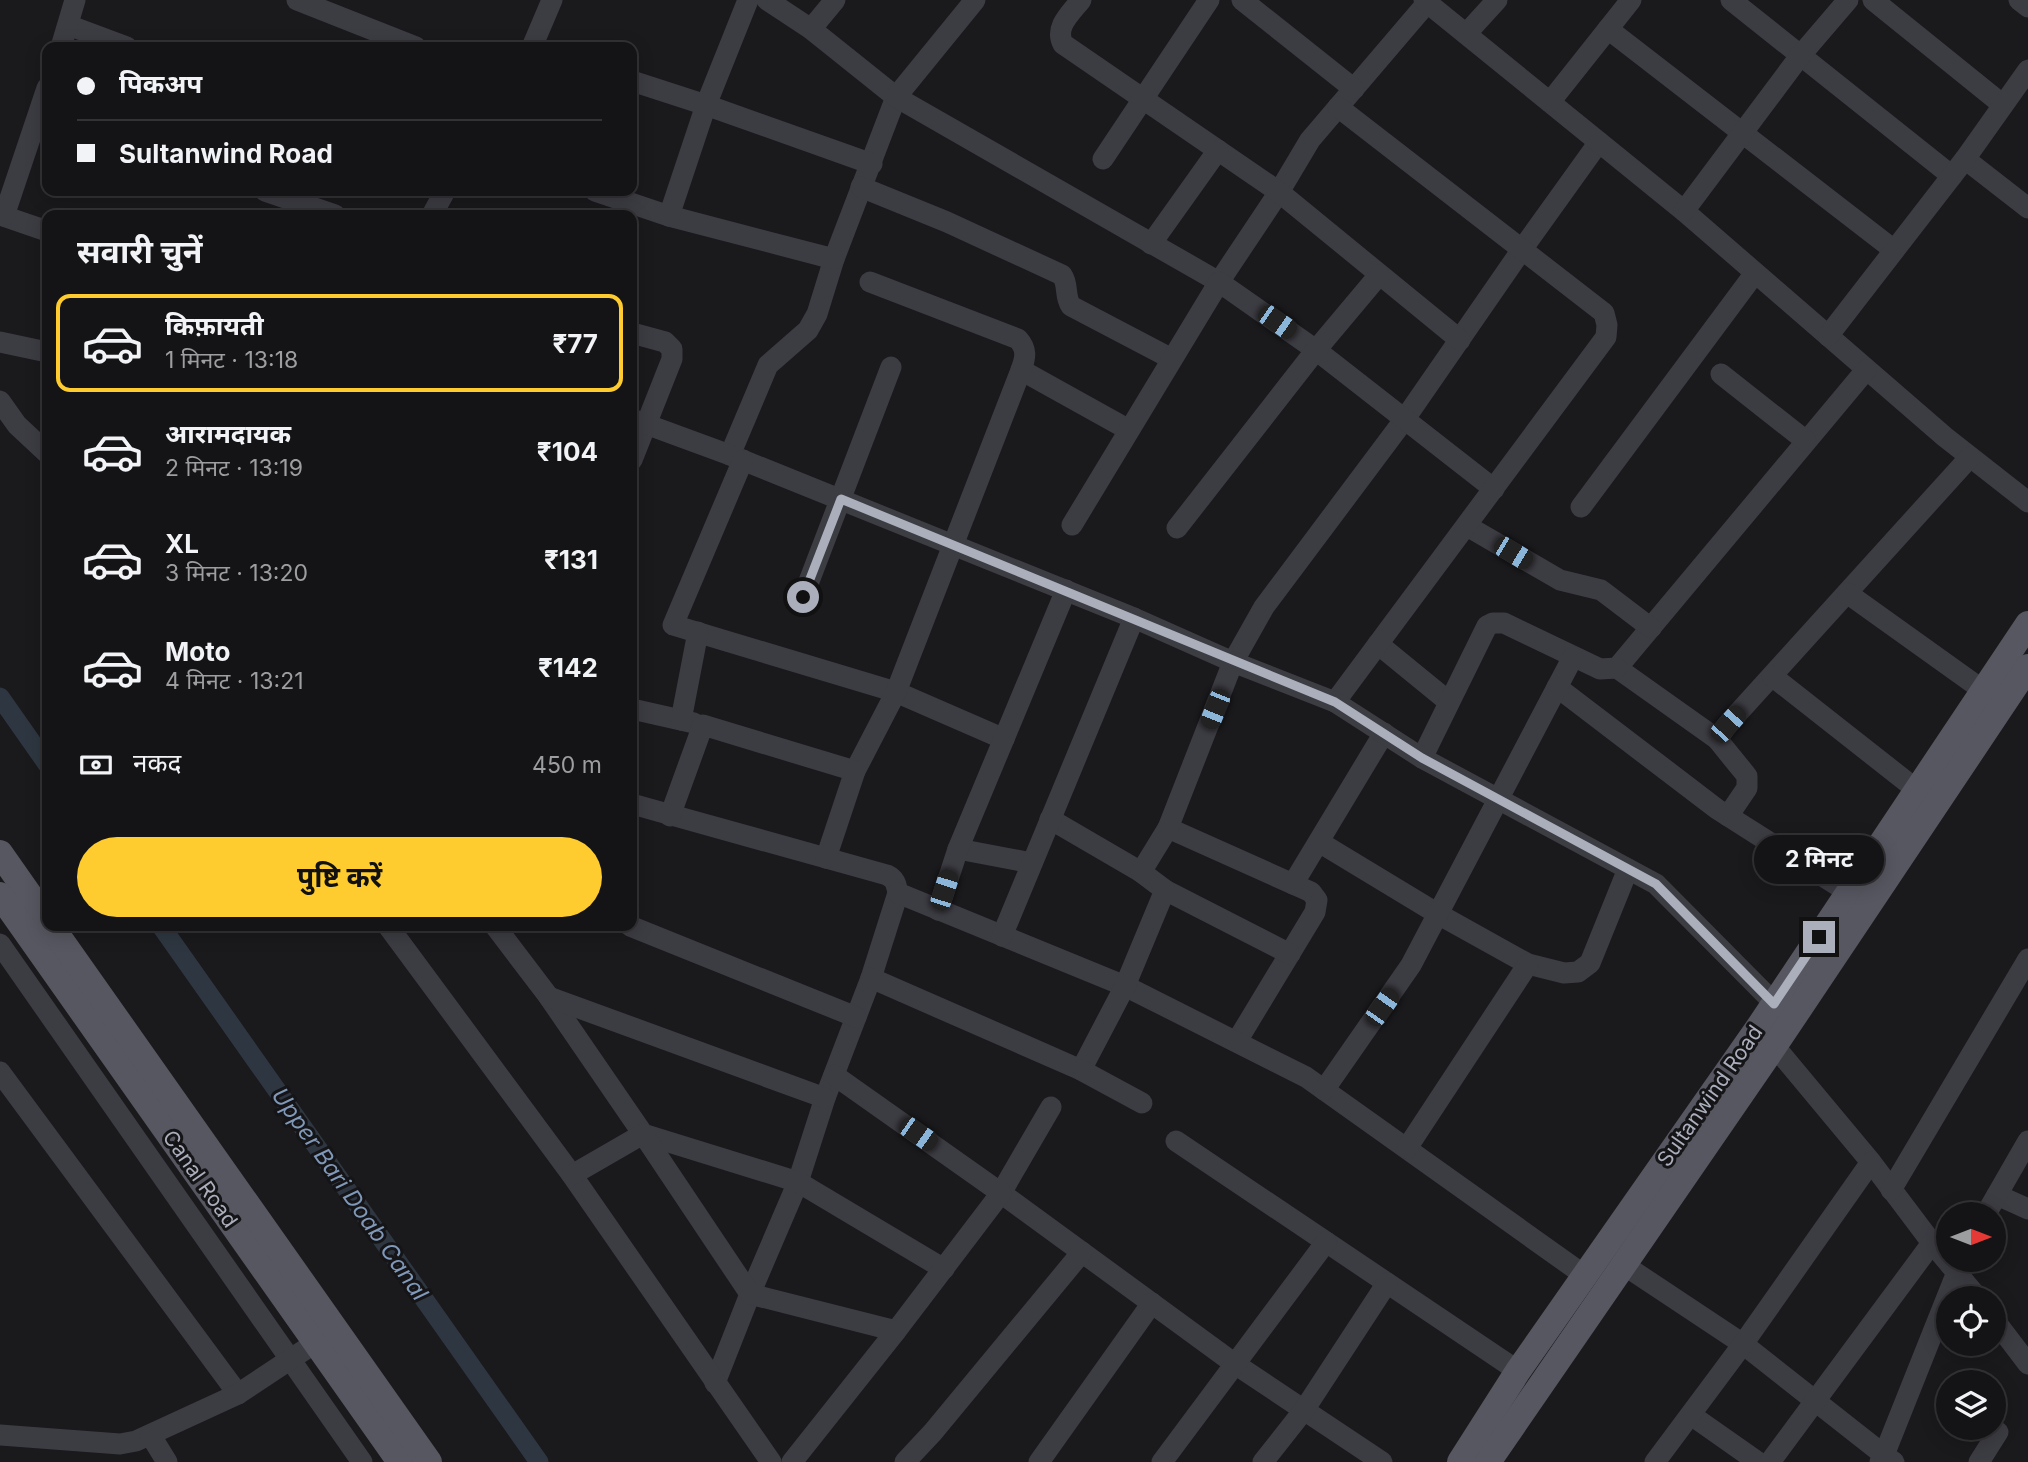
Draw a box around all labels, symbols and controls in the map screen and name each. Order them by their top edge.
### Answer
text: पिकअप [119,68,202,99]
text: Sultanwind Road [119,138,333,169]
text: सवारी चुनें [77,232,202,271]
car [1254,301,1301,343]
text: किफ़ायती [165,310,264,341]
icon: car [81,312,144,375]
text: ₹77 [552,328,598,359]
text: 1 मिनट · 13:18 [165,346,298,374]
text: आरामदायक [165,418,291,449]
icon: car [81,420,144,483]
text: ₹104 [537,436,598,467]
text: 2 मिनट · 13:19 [165,454,303,482]
icon: car [81,528,144,591]
text: XL [165,528,199,559]
car [1490,533,1537,573]
text: ₹131 [544,544,598,575]
text: 3 मिनट · 13:20 [165,559,308,587]
route start [787,581,819,613]
icon: car [81,636,144,699]
text: Moto [165,636,230,667]
text: ₹142 [538,652,598,683]
text: 4 मिनट · 13:21 [165,667,304,695]
car [1198,686,1233,732]
car [1707,701,1750,747]
icon: cash [77,746,115,784]
text: नकद [133,747,181,778]
text: 450 m [532,751,602,779]
callout: 2 मिनट [1754,836,1884,884]
button: पुष्टि करें [77,837,602,917]
text: 2 मिनट [1785,845,1853,873]
car [928,867,961,913]
route end [1803,921,1835,953]
car [1362,984,1403,1030]
street label: Sultanwind Road [1652,1020,1768,1171]
water label: Upper Bari Doab Canal [266,1082,434,1306]
car [895,1113,942,1155]
street label: Canal Road [158,1125,243,1232]
north arrow [1936,1202,2006,1272]
map controls [1936,1202,2006,1440]
button: locate [1936,1286,2006,1356]
button: layers [1936,1370,2006,1440]

